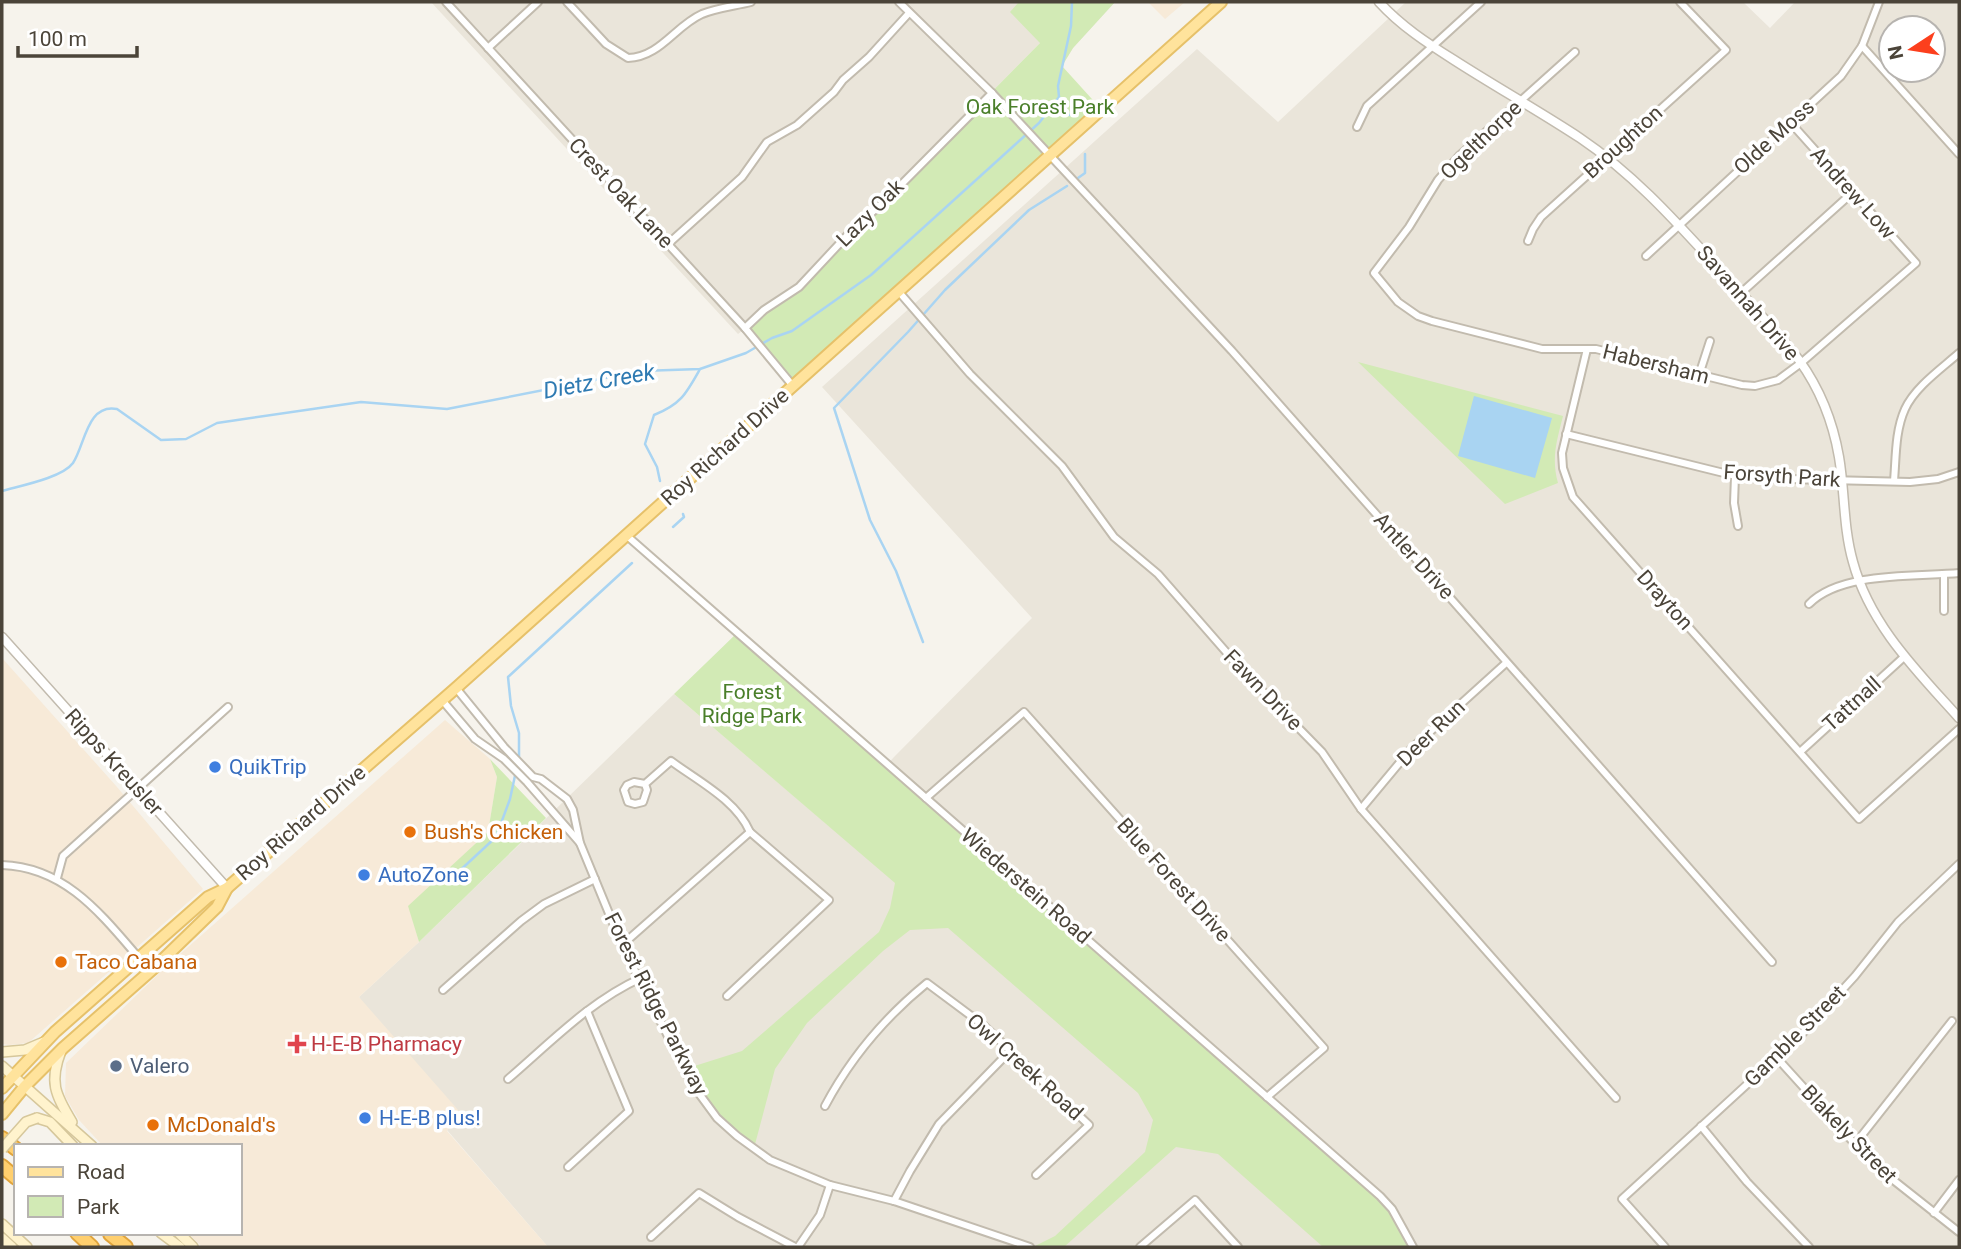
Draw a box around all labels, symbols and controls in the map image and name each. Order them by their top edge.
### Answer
scale bar [18,14,136,58]
north arrow [1877,14,1947,84]
text: 100 m [28,27,87,51]
text: N [1883,43,1909,61]
park label: Oak Forest Park [966,95,1115,119]
street label: Olde Moss [1729,95,1819,179]
street label: Ogelthorpe [1436,96,1526,184]
street label: Broughton [1579,101,1667,183]
street label: Crest Oak Lane [564,133,678,253]
street label: Andrew Low [1806,142,1901,244]
street label: Lazy Oak [832,174,909,251]
street label: Savannah Drive [1692,241,1804,365]
street label: Habersham [1600,339,1712,389]
water label: Dietz Creek [541,358,658,405]
street label: Roy Richard Drive [656,384,794,510]
street label: Forsyth Park [1723,460,1842,492]
street label: Antler Drive [1369,508,1459,604]
street label: Drayton [1632,565,1698,635]
street label: Fawn Drive [1219,645,1307,735]
street label: Tattnall [1818,672,1886,736]
park label: Forest Ridge Park [702,680,803,728]
street label: Deer Run [1392,695,1470,771]
street label: Ripps Kreusler [60,704,168,820]
place label: QuikTrip [229,755,307,779]
marker: QuikTrip [207,759,223,775]
street label: Roy Richard Drive [232,760,370,886]
street label: Blue Forest Drive [1112,813,1236,947]
place label: Bush's Chicken [424,820,563,844]
street label: Wiederstein Road [956,823,1096,949]
marker: Bush's Chicken [402,824,418,840]
place label: AutoZone [378,863,469,887]
marker: AutoZone [356,867,372,883]
street label: Forest Ridge Parkway [600,909,712,1099]
place label: Taco Cabana [75,950,197,974]
marker: Taco Cabana [53,954,69,970]
street label: Gamble Street [1740,980,1851,1091]
street label: Owl Creek Road [962,1009,1088,1125]
place label: H-E-B Pharmacy [311,1032,462,1056]
marker: H-E-B Pharmacy [289,1036,305,1052]
place label: Valero [130,1054,189,1078]
marker: Valero [108,1058,124,1074]
street label: Blakely Street [1796,1080,1902,1188]
place label: H-E-B plus! [379,1106,481,1130]
marker: H-E-B plus! [357,1110,373,1126]
place label: McDonald's [167,1113,276,1137]
marker: McDonald's [145,1117,161,1133]
legend [14,1144,242,1235]
text: Road [77,1160,125,1184]
text: Park [77,1195,120,1219]

